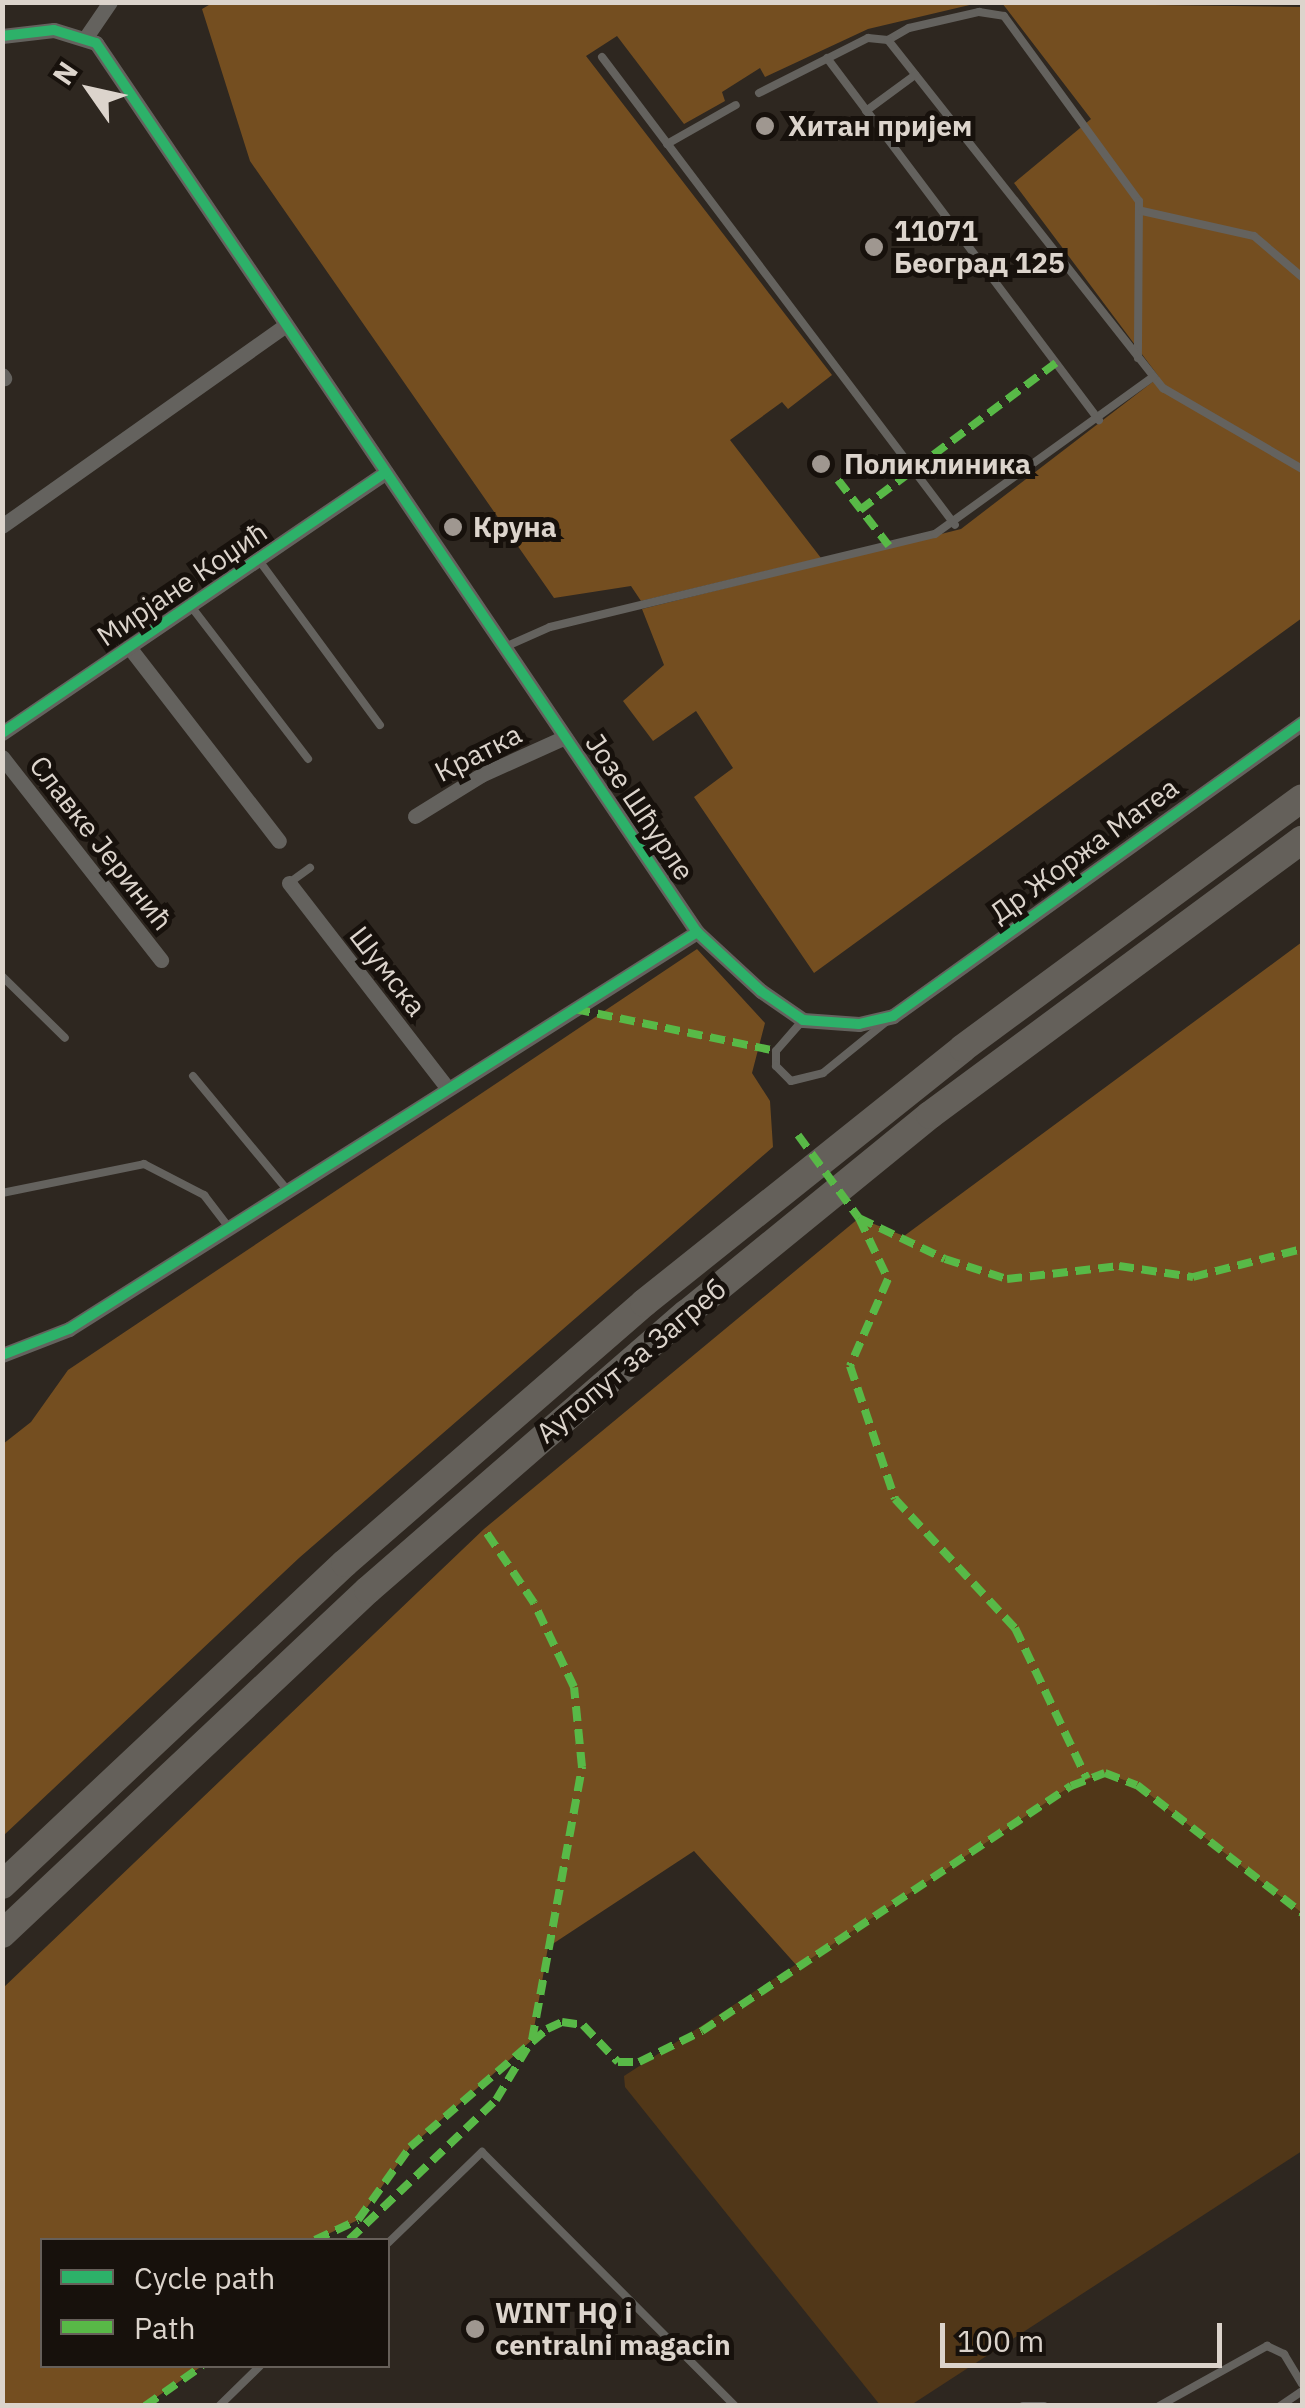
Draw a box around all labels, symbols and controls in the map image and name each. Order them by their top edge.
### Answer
north arrow [40,40,140,140]
text: N [44,54,86,92]
place label: Хитан пријем [788,109,972,143]
marker: Хитан пријем [752,113,778,139]
place label: 11071 Београд 125 [894,214,1065,280]
marker: 11071 Београд 125 [863,236,885,258]
place label: Поликлиника [844,447,1031,481]
marker: Поликлиника [808,451,834,477]
place label: Круна [473,510,557,544]
street label: Мирјане Коџић [91,515,273,653]
marker: Круна [442,516,464,538]
street label: Кратка [429,717,527,789]
street label: Јозе Шћурле [579,727,701,887]
street label: Славке Јеринић [23,749,179,937]
street label: Др Жоржа Матеа [983,770,1185,930]
street label: Шумска [343,920,433,1022]
street label: Аутопут за Загреб [529,1272,733,1450]
legend [40,2238,390,2368]
text: Cycle path [134,2258,275,2297]
place label: WINT HQ i centralni magacin [495,2296,731,2362]
scale bar [945,2303,1228,2365]
text: Path [134,2308,195,2347]
marker: WINT HQ i centralni magacin [464,2318,486,2340]
text: 100 m [957,2321,1044,2360]

